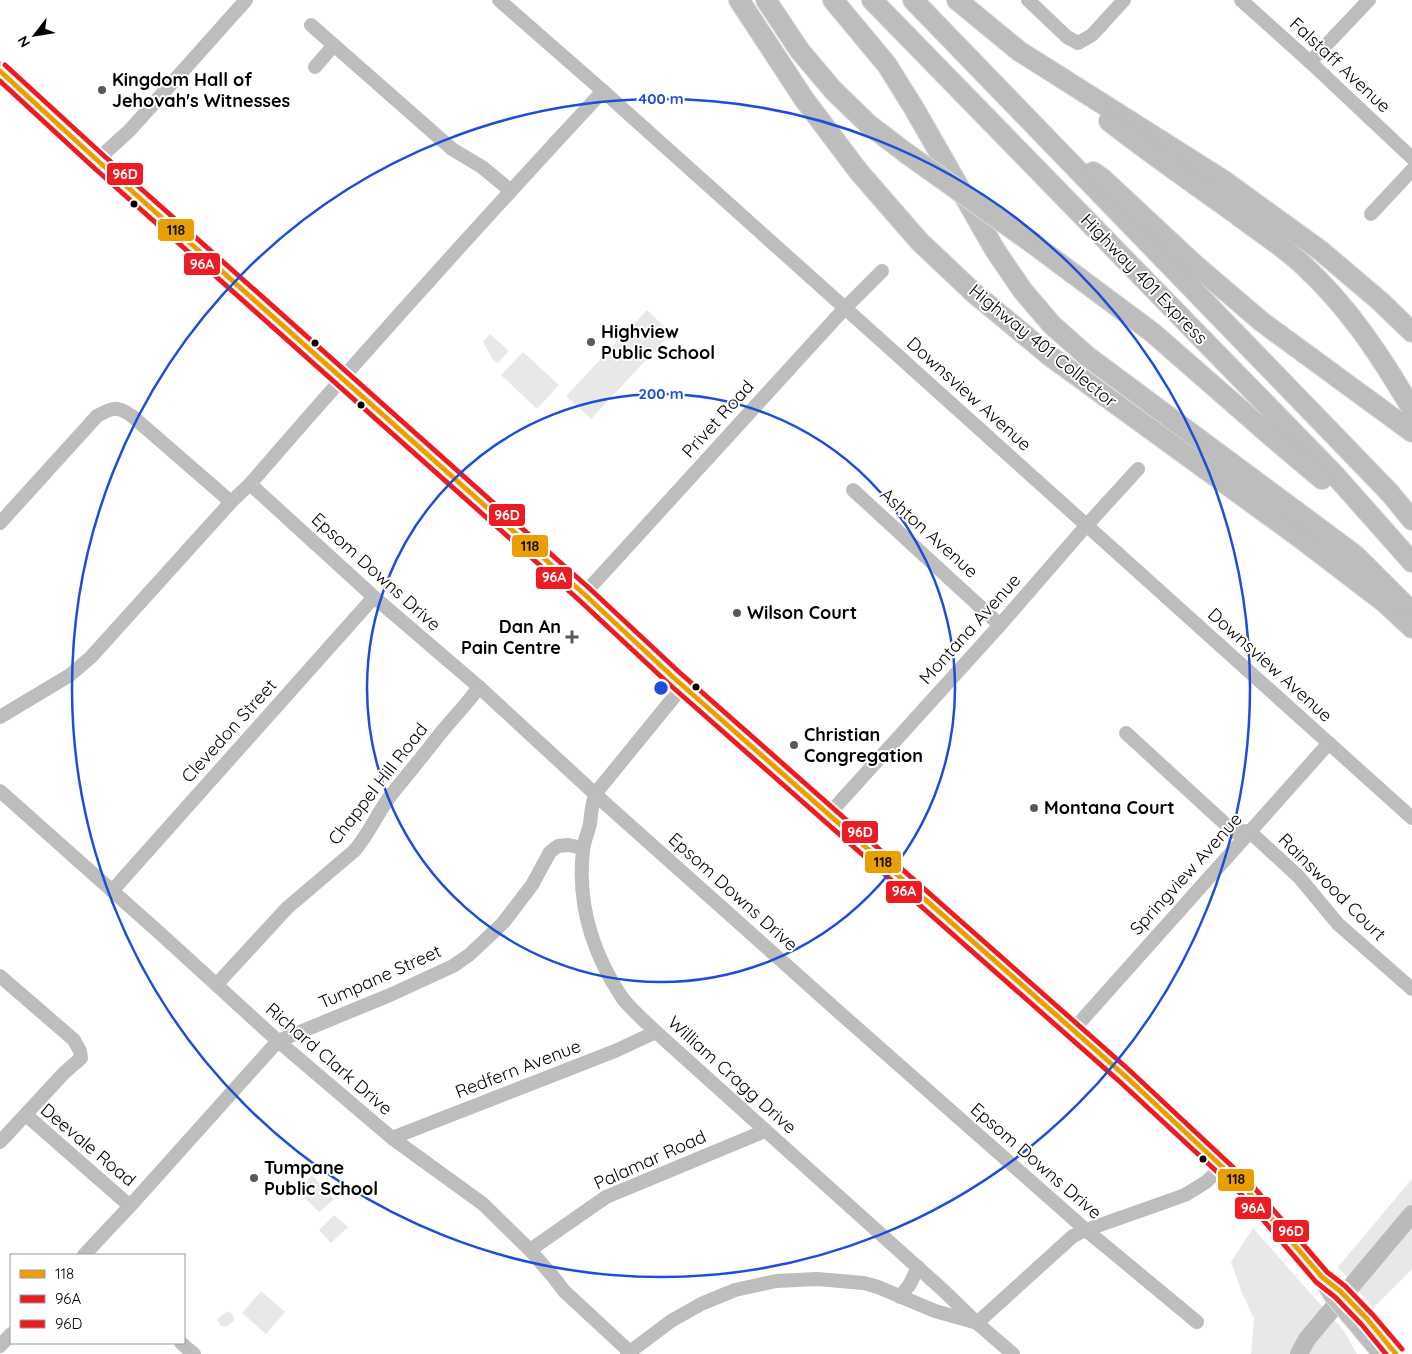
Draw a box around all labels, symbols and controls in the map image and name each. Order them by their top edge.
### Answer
north arrow [10,10,60,60]
street label: Falstaff Avenue [1285,12,1396,117]
text: N [13,33,34,51]
place label: Kingdom Hall of Jehovah's Witnesses [112,68,291,112]
marker: Kingdom Hall of Jehovah's Witnesses [96,84,108,96]
text: 400 m [638,89,684,108]
line badge: 96D [106,162,144,186]
text: 96D [112,165,138,183]
unlabelled marker [129,199,139,209]
street label: Highway 401 Express [1076,208,1213,349]
line badge: 118 [157,218,195,242]
text: 118 [167,221,186,239]
line badge: 96A [183,252,221,276]
text: 96A [190,255,214,273]
street label: Highway 401 Collector [965,279,1122,412]
place label: Highview Public School [601,320,715,364]
street label: Downsview Avenue [902,332,1036,456]
marker: Highview Public School [585,336,597,348]
unlabelled marker [310,338,320,348]
street label: Privet Road [677,375,759,462]
text: 200 m [639,384,684,403]
unlabelled marker [356,400,366,410]
street label: Ashton Avenue [876,483,983,583]
line badge: 96D [488,503,526,527]
text: 96D [494,506,520,524]
street label: Epsom Downs Drive [307,507,446,636]
line badge: 118 [511,534,549,558]
text: 118 [521,537,540,555]
line badge: 96A [535,566,573,590]
text: 96A [542,568,566,586]
street label: Montana Avenue [914,569,1025,689]
place label: Wilson Court [747,601,857,624]
street label: Downsview Avenue [1203,603,1337,727]
marker: Wilson Court [731,607,743,619]
place label: Dan An Pain Centre [461,615,561,659]
marker: Dan An Pain Centre [565,630,579,644]
street label: Clevedon Street [176,674,281,787]
centre of rings [652,679,670,697]
unlabelled marker [691,682,701,692]
street label: Chappel Hill Road [323,718,432,849]
place label: Christian Congregation [804,723,923,767]
marker: Christian Congregation [788,739,800,751]
place label: Montana Court [1044,796,1175,819]
marker: Montana Court [1028,802,1040,814]
street label: Springview Avenue [1125,808,1247,940]
line badge: 96D [841,820,879,844]
text: 96D [847,823,873,841]
street label: Epsom Downs Drive [664,827,803,956]
street label: Rainswood Court [1274,828,1391,945]
line badge: 118 [864,850,902,874]
text: 118 [874,853,893,871]
line badge: 96A [885,880,923,904]
text: 96A [892,882,916,900]
street label: Tumpane Street [315,939,445,1014]
street label: Richard Clark Drive [261,997,397,1120]
street label: William Cragg Drive [663,1011,802,1139]
street label: Redfern Avenue [452,1034,584,1103]
street label: Epsom Downs Drive [966,1097,1107,1224]
street label: Deevale Road [36,1098,141,1191]
street label: Palamar Road [590,1125,709,1195]
unlabelled marker [1198,1154,1208,1164]
place label: Tumpane Public School [264,1156,378,1200]
line badge: 118 [1217,1168,1255,1192]
text: 118 [1227,1170,1246,1188]
marker: Tumpane Public School [248,1172,260,1184]
line badge: 96A [1234,1196,1272,1220]
text: 96A [1241,1199,1265,1217]
line badge: 96D [1272,1219,1310,1243]
text: 96D [1278,1222,1304,1240]
legend [10,1254,185,1344]
text: 118 [55,1264,74,1283]
text: 96A [55,1289,81,1308]
text: 96D [55,1314,82,1333]

